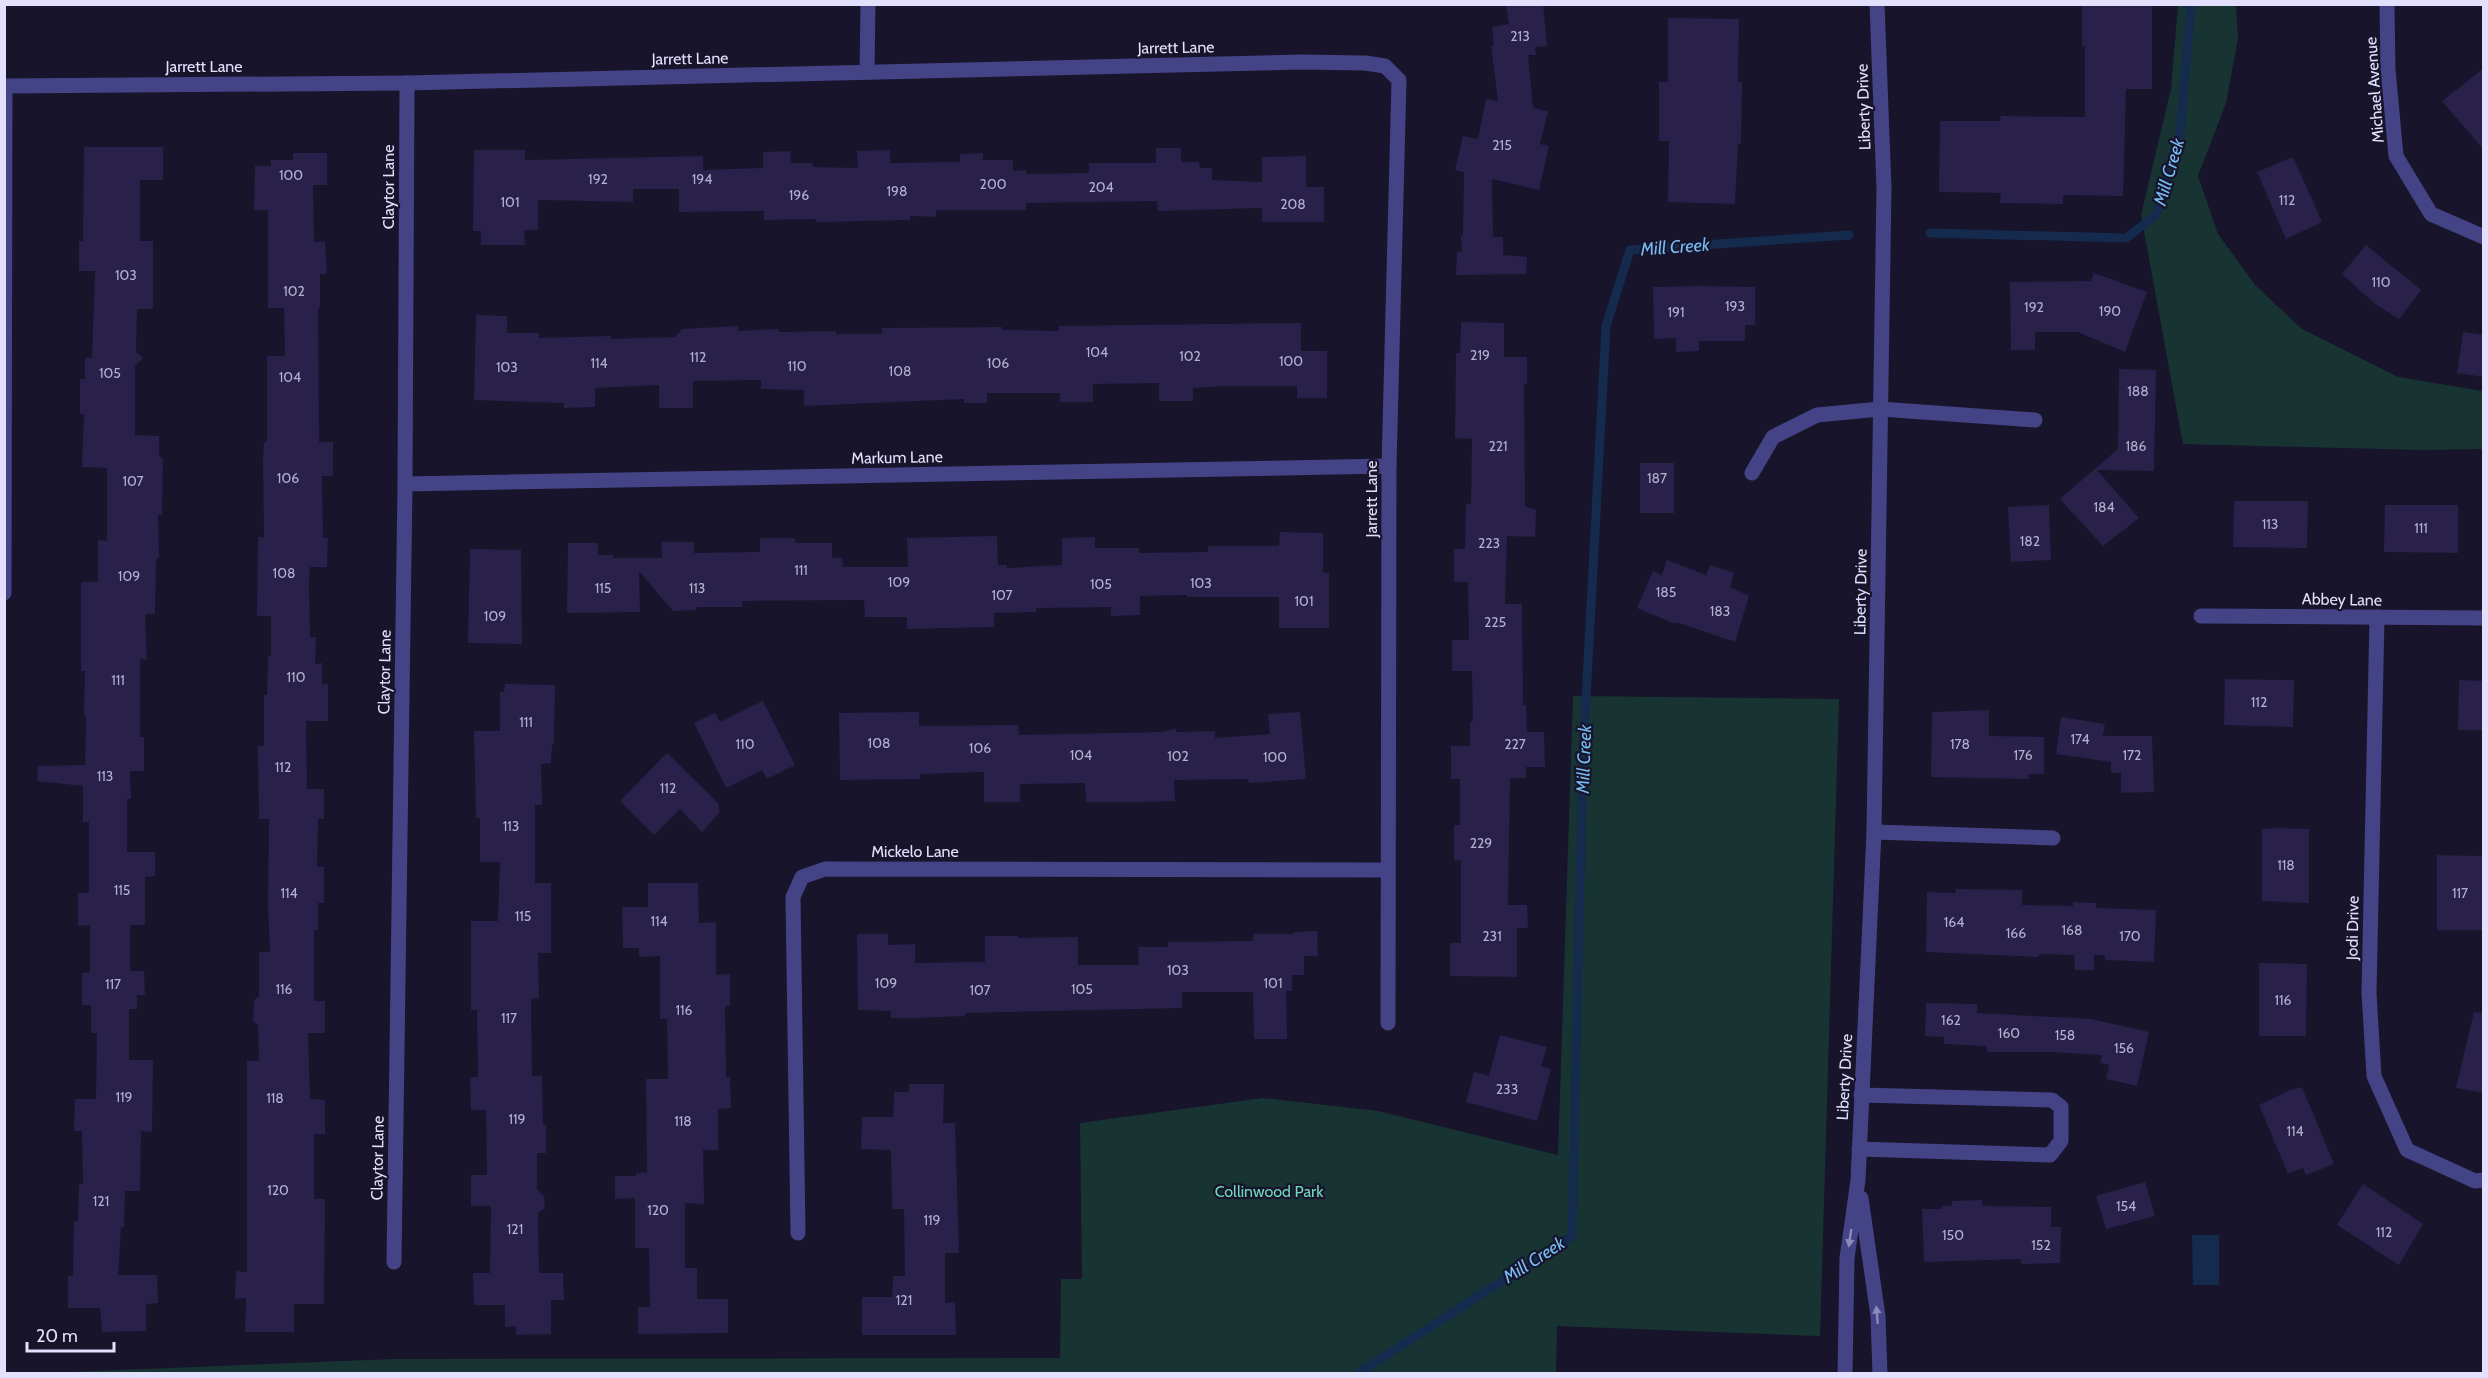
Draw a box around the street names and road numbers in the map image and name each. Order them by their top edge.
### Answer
street label: Michael Avenue [2361,36,2388,144]
street label: Jarrett Lane [1136,37,1215,58]
street label: Jarrett Lane [650,48,729,69]
street label: Jarrett Lane [165,57,242,76]
street label: Liberty Drive [1852,63,1875,151]
street label: Claytor Lane [379,145,398,229]
street label: Markum Lane [851,447,943,468]
street label: Jarrett Lane [1362,461,1381,538]
street label: Liberty Drive [1850,549,1871,635]
street label: Abbey Lane [2302,589,2382,610]
street label: Claytor Lane [374,630,395,715]
street label: Mickelo Lane [871,842,959,861]
street label: Jodi Drive [2342,896,2363,961]
street label: Liberty Drive [1833,1033,1856,1121]
street label: Claytor Lane [367,1116,388,1201]

